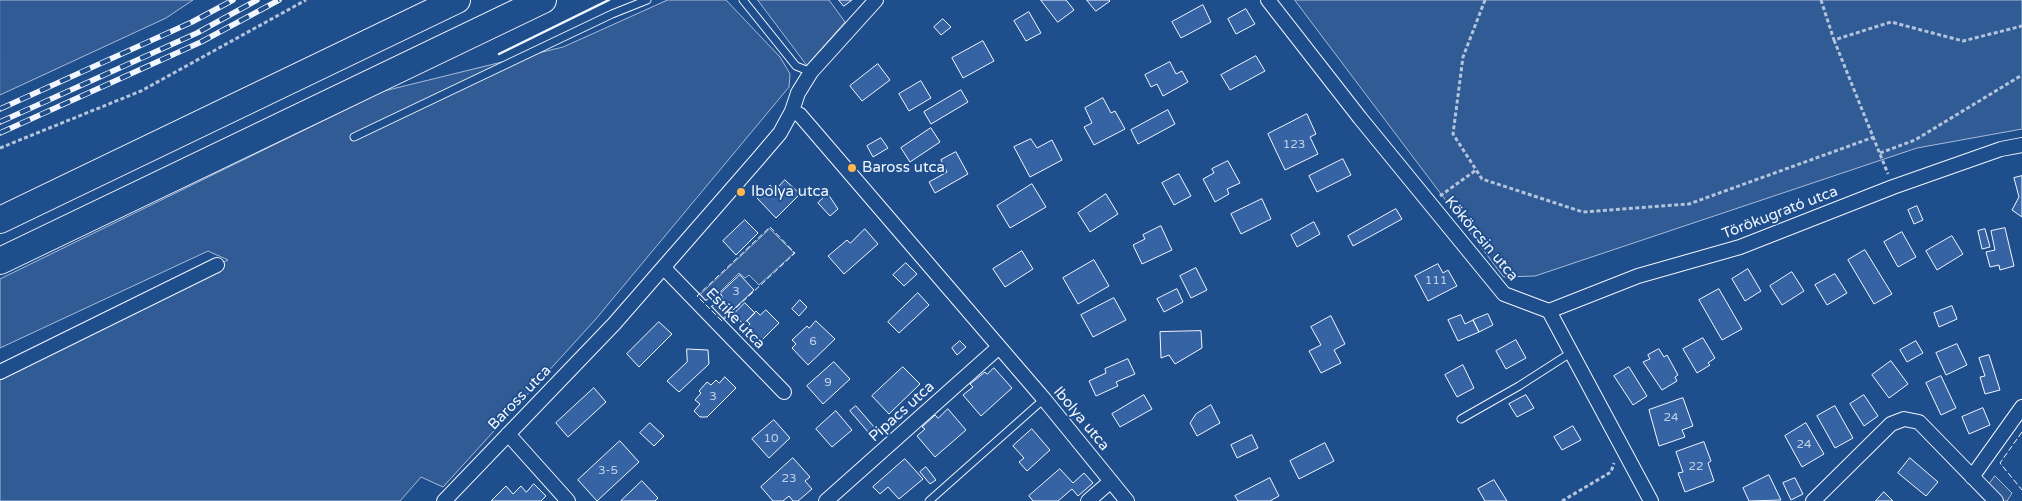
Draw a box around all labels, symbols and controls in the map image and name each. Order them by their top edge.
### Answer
house number: 123 [1283,138,1305,152]
place label: Baross utca [862,159,945,177]
marker: Baross utca [846,162,858,174]
place label: Ibolya utca [751,183,829,201]
street label: Törökugrató utca [1720,183,1840,243]
marker: Ibolya utca [735,186,747,198]
street label: Kökörcsin utca [1440,193,1522,285]
house number: 111 [1425,274,1447,288]
street label: Estike utca [702,285,768,353]
house number: 3 [732,285,740,299]
house number: 6 [809,335,817,349]
street label: Baross utca [485,362,555,434]
house number: 9 [824,376,832,390]
street label: Pipacs utca [866,378,938,446]
street label: Ibolya utca [1049,383,1113,455]
house number: 3 [709,390,717,404]
house number: 24 [1663,411,1679,425]
house number: 10 [763,432,779,446]
house number: 24 [1796,438,1812,452]
house number: 22 [1688,460,1704,474]
house number: 3-5 [598,464,618,478]
house number: 23 [781,472,797,486]

